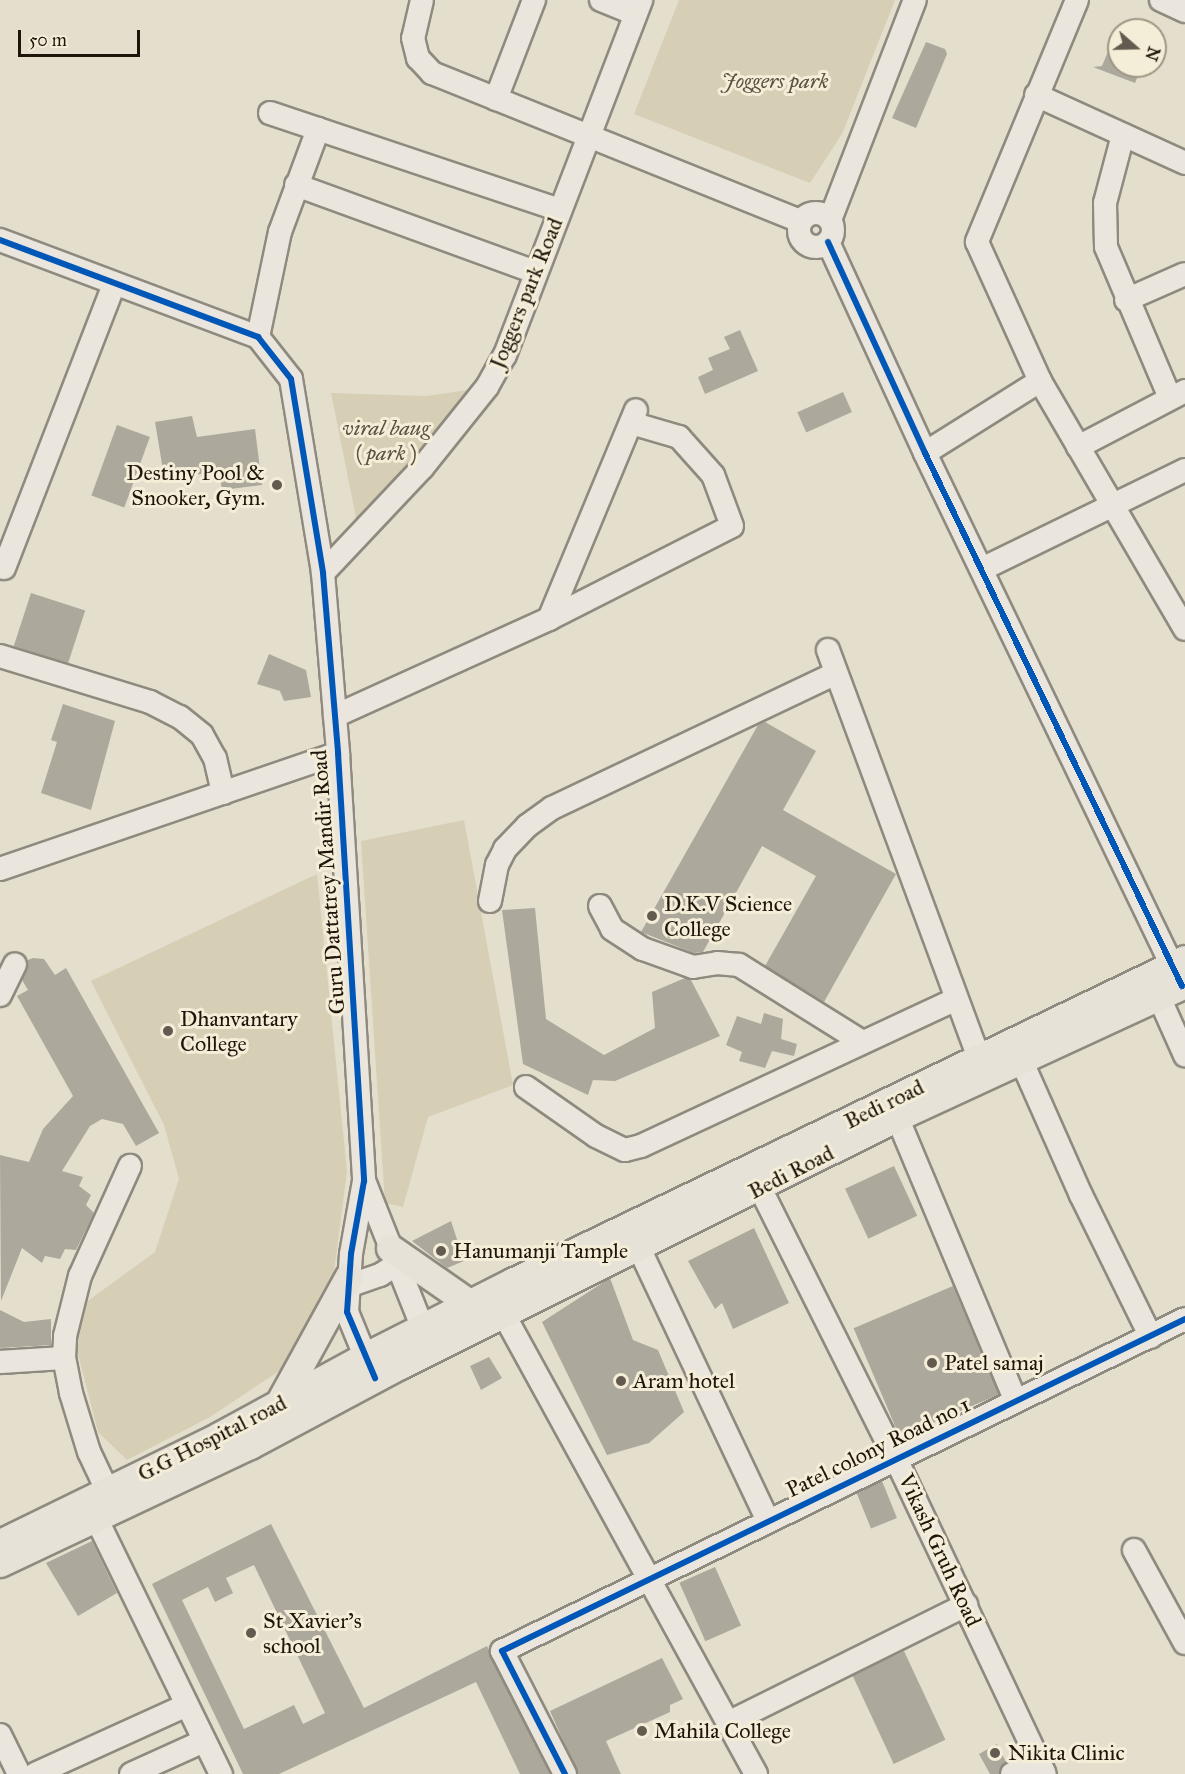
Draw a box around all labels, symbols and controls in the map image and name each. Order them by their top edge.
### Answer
scale bar [21,18,142,56]
north arrow [1107,18,1167,78]
text: 50 m [29,29,67,51]
text: N [1141,44,1164,63]
park label: Joggers park [721,68,829,94]
street label: Joggers park Road [484,214,568,372]
park label: viral baug ( park ) [342,414,430,466]
place label: Destiny Pool & Snooker, Gym. [126,459,265,511]
marker: Destiny Pool & Snooker, Gym. [270,478,284,492]
street label: Guru Dattatrey Mandir Road [306,749,350,1015]
place label: D.K.V Science College [664,890,792,942]
marker: D.K.V Science College [645,909,659,923]
place label: Dhanvantary College [180,1005,298,1056]
marker: Dhanvantary College [161,1024,175,1038]
street label: Bedi road [840,1073,928,1135]
street label: Bedi Road [744,1139,838,1205]
place label: Hanumanji Tample [453,1238,628,1264]
marker: Hanumanji Tample [434,1244,448,1258]
place label: Patel samaj [944,1350,1044,1376]
marker: Patel samaj [925,1356,939,1370]
place label: Aram hotel [633,1368,735,1394]
marker: Aram hotel [614,1374,628,1388]
street label: G.G Hospital road [133,1389,291,1487]
street label: Patel colony Road no 1 [782,1391,974,1503]
street label: Vikash Gruh Road [893,1469,987,1631]
place label: St Xavier's school [263,1607,362,1658]
marker: St Xavier's school [244,1626,258,1640]
place label: Mahila College [654,1718,791,1744]
marker: Mahila College [635,1724,649,1738]
place label: Nikita Clinic [1008,1740,1125,1766]
marker: Nikita Clinic [986,1744,1004,1762]

